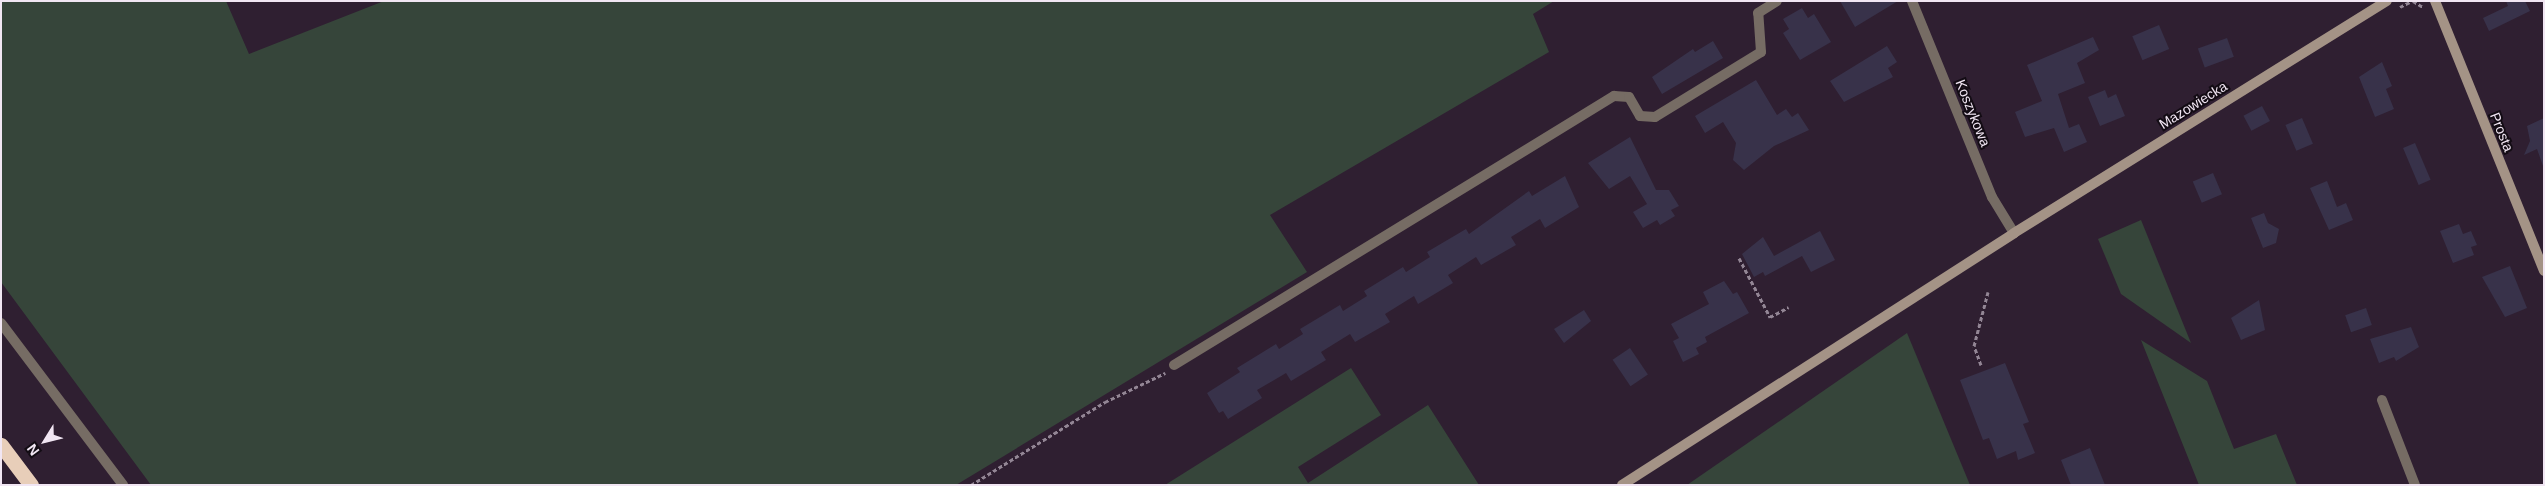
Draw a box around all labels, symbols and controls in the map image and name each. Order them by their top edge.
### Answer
street label: Koszykowa [1952,77,1994,149]
street label: Mazowiecka [2156,77,2230,133]
street label: Prosta [2487,110,2517,154]
north arrow [20,416,70,466]
text: N [23,441,42,459]

